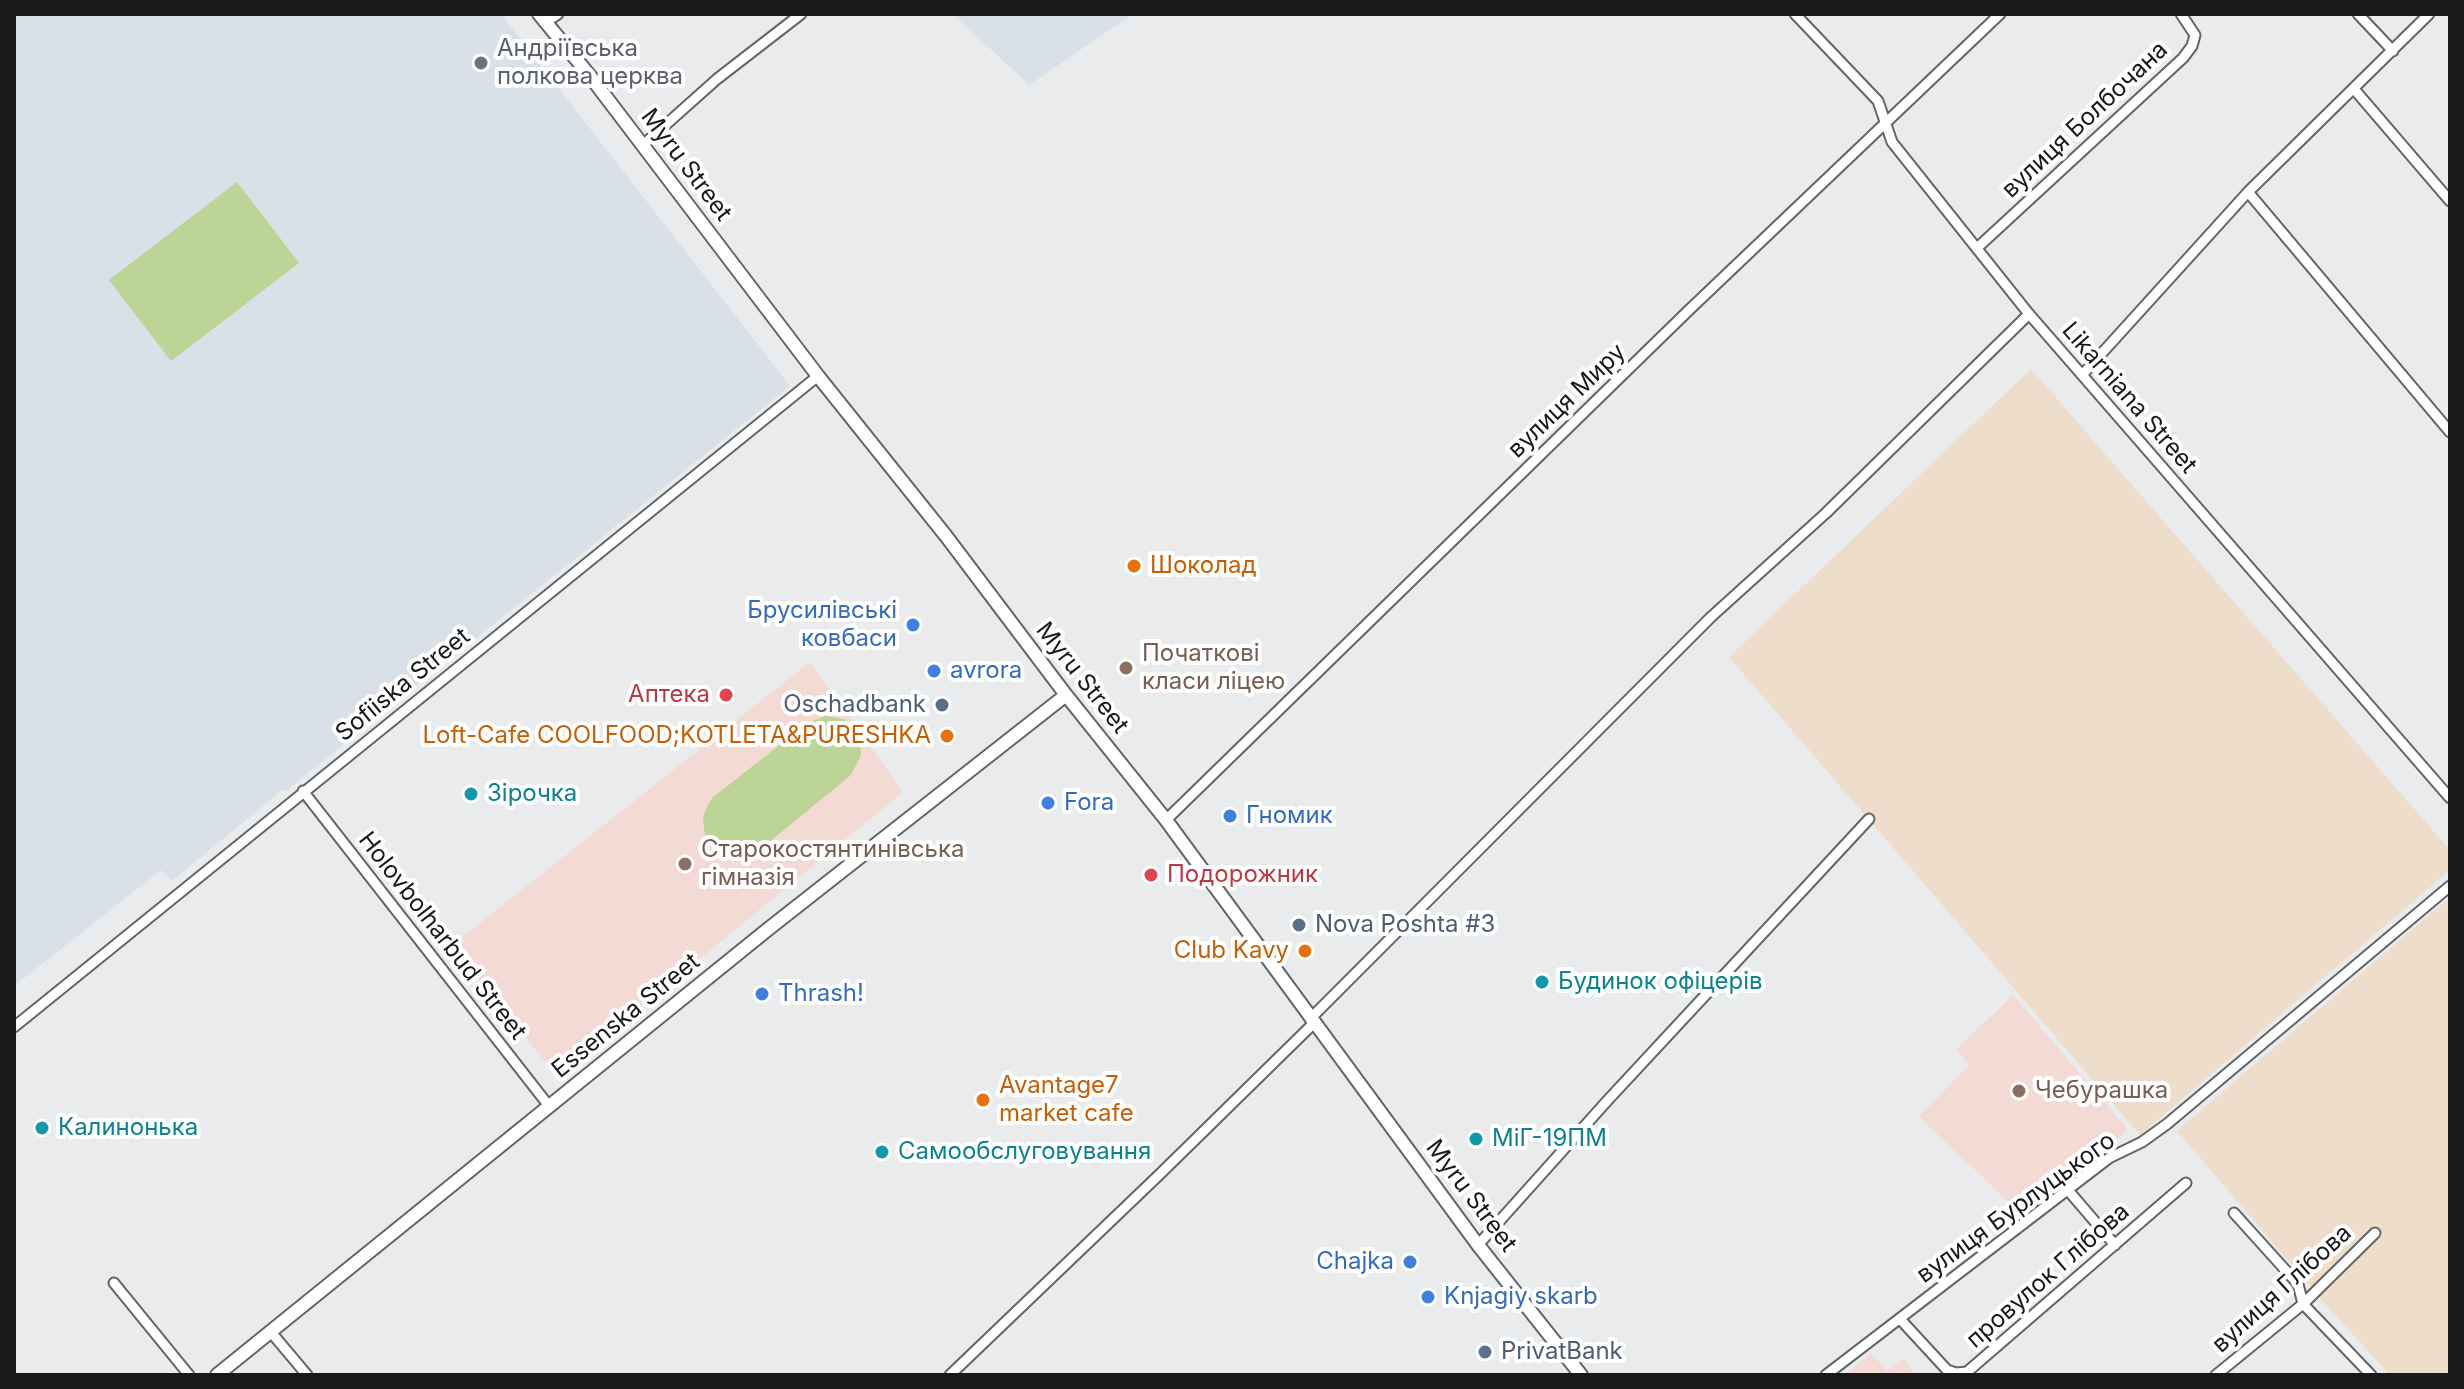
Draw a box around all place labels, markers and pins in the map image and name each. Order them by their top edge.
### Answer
place label: Андріївська полкова церква [497,35,683,91]
marker: Андріївська полкова церква [472,54,490,72]
place label: Шоколад [1150,552,1257,580]
marker: Шоколад [1125,557,1143,575]
place label: Брусилівські ковбаси [747,597,897,653]
marker: Брусилівські ковбаси [904,616,922,634]
place label: Початкові класи ліцею [1142,640,1285,696]
place label: avrora [950,657,1022,685]
marker: Початкові класи ліцею [1117,659,1135,677]
marker: avrora [925,662,943,680]
place label: Аптека [628,681,710,709]
marker: Аптека [717,686,735,704]
place label: Oschadbank [783,691,926,719]
marker: Oschadbank [933,696,951,714]
place label: Loft-Cafe COOLFOOD;KOTLETA&PURESHKA [422,722,931,750]
marker: Loft-Cafe COOLFOOD;KOTLETA&PURESHKA [938,727,956,745]
place label: Зірочка [487,780,577,808]
marker: Зірочка [462,785,480,803]
place label: Fora [1064,789,1114,817]
marker: Fora [1039,794,1057,812]
place label: Гномик [1246,802,1333,830]
marker: Гномик [1221,807,1239,825]
place label: Старокостянтинівська гімназія [701,836,964,892]
marker: Старокостянтинівська гімназія [676,855,694,873]
place label: Подорожник [1167,861,1318,889]
marker: Подорожник [1142,866,1160,884]
place label: Nova Poshta #3 [1315,911,1495,939]
marker: Nova Poshta #3 [1290,916,1308,934]
place label: Club Kavy [1174,937,1289,965]
marker: Club Kavy [1296,942,1314,960]
place label: Будинок офіцерів [1558,968,1763,996]
marker: Будинок офіцерів [1533,973,1551,991]
place label: Thrash! [778,980,864,1008]
marker: Thrash! [753,985,771,1003]
place label: Avantage7 market cafe [999,1072,1134,1128]
place label: Чебурашка [2035,1077,2168,1105]
marker: Чебурашка [2010,1082,2028,1100]
marker: Avantage7 market cafe [974,1091,992,1109]
place label: Калинонька [58,1114,198,1142]
marker: Калинонька [33,1119,51,1137]
place label: МіГ-19ПМ [1492,1125,1607,1153]
marker: МіГ-19ПМ [1467,1130,1485,1148]
place label: Самообслуговування [898,1138,1151,1166]
marker: Самообслуговування [873,1143,891,1161]
place label: Сhajka [1316,1248,1394,1276]
marker: Сhajka [1401,1253,1419,1271]
place label: Knjagiy skarb [1444,1283,1598,1311]
marker: Knjagiy skarb [1419,1288,1437,1306]
place label: PrivatBank [1501,1338,1623,1366]
marker: PrivatBank [1476,1343,1494,1361]

